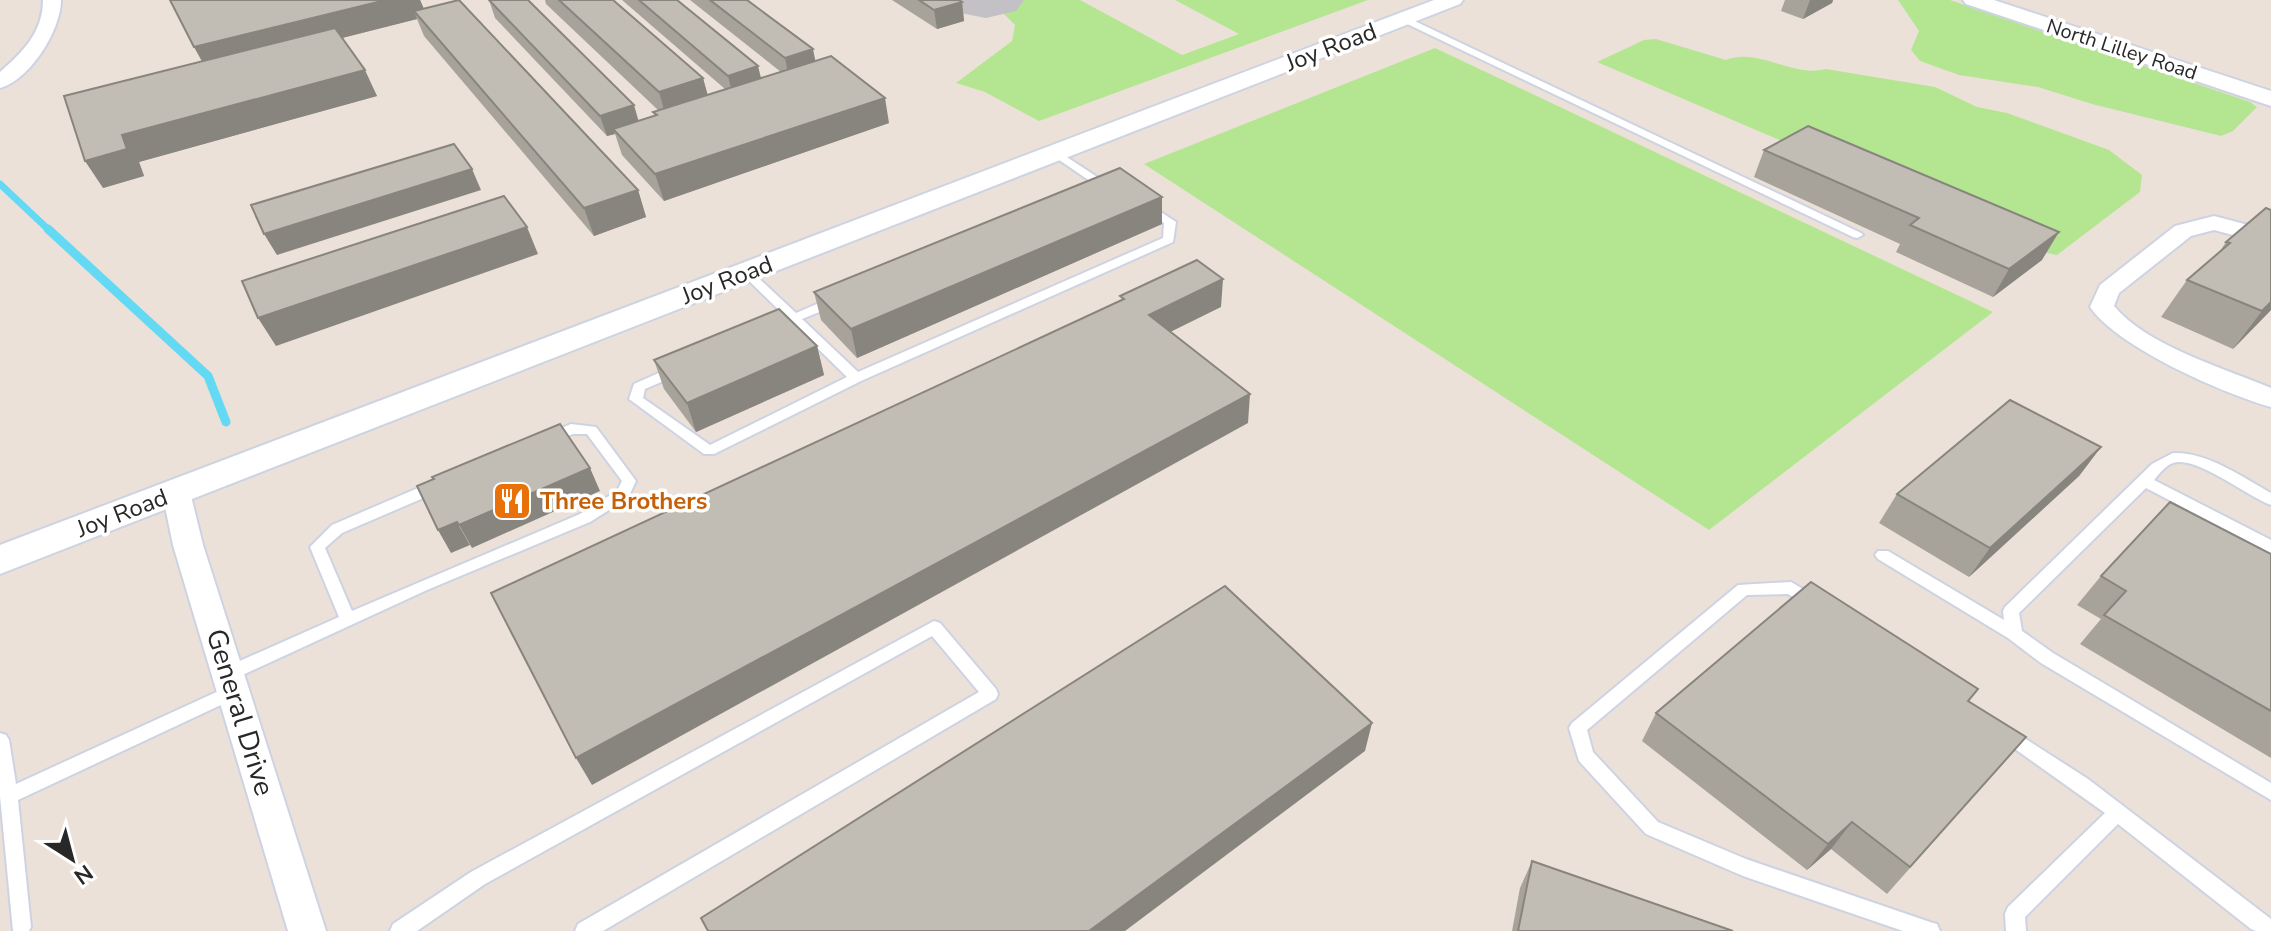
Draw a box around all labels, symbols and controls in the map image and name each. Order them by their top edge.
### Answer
street label: North Lilley Road [2043,12,2201,87]
street label: Joy Road [1280,15,1381,79]
street label: Joy Road [676,248,777,312]
restaurant icon: Three Brothers [491,480,533,522]
street label: Joy Road [71,481,172,545]
place label: Three Brothers [540,485,707,517]
street label: General Drive [197,624,283,800]
north arrow [32,819,112,899]
text: N [68,857,99,891]

